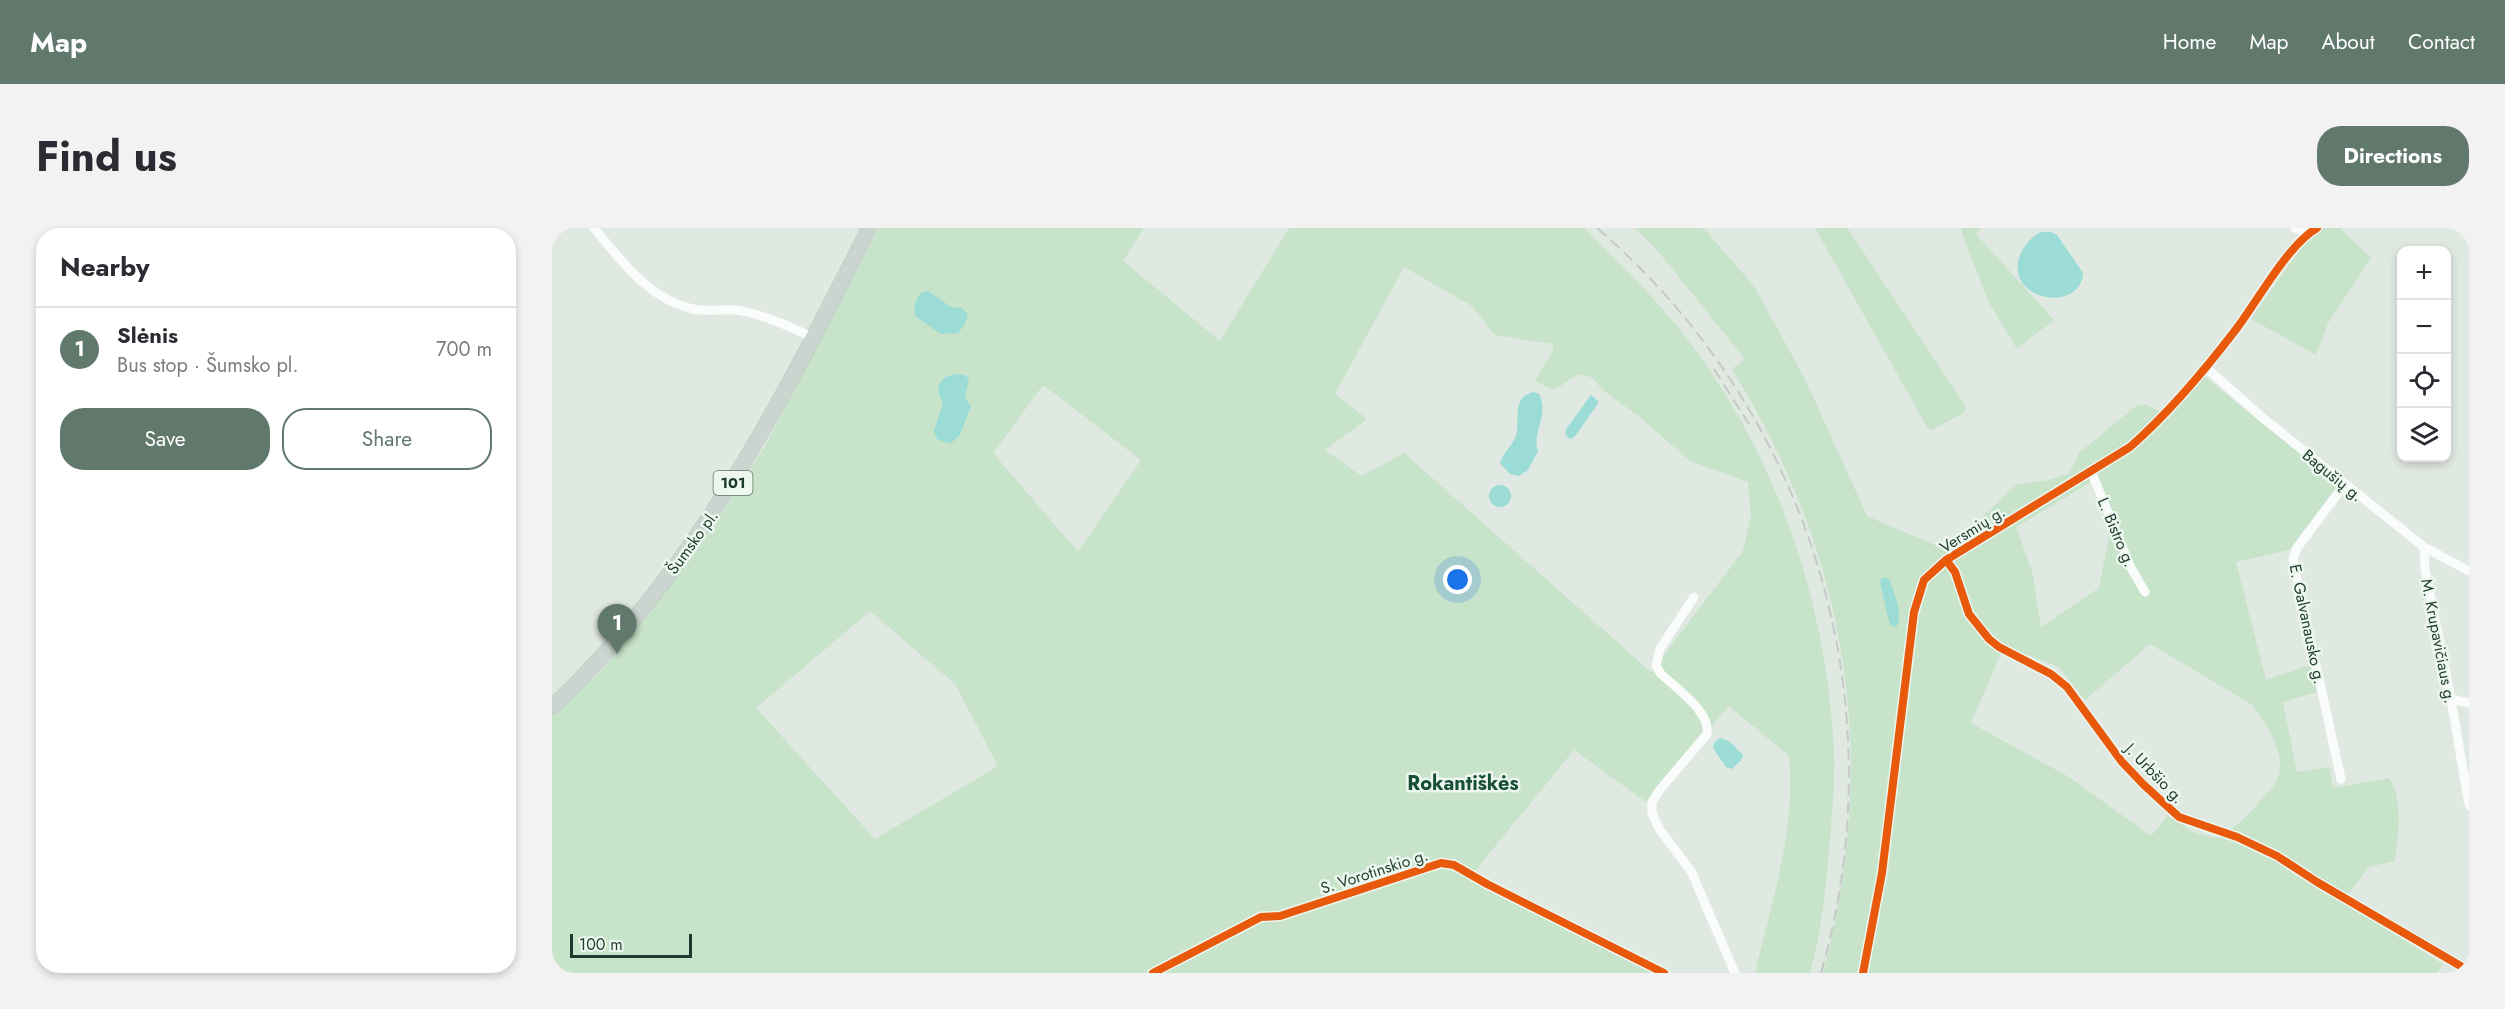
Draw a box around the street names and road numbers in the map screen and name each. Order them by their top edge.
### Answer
street label: Bagušių g. [2298,444,2368,507]
road number: 101 [714,471,753,495]
street label: L. Bistro g. [2092,494,2141,570]
street label: Versmių g. [1935,500,2009,559]
street label: Šumsko pl. [661,506,723,579]
street label: E. Galvanausko g. [2284,562,2331,686]
street label: M. Krupavičiaus g. [2415,577,2462,705]
street label: J. Urbšio g. [2119,737,2189,809]
street label: S. Vorotinskio g. [1317,843,1431,900]

